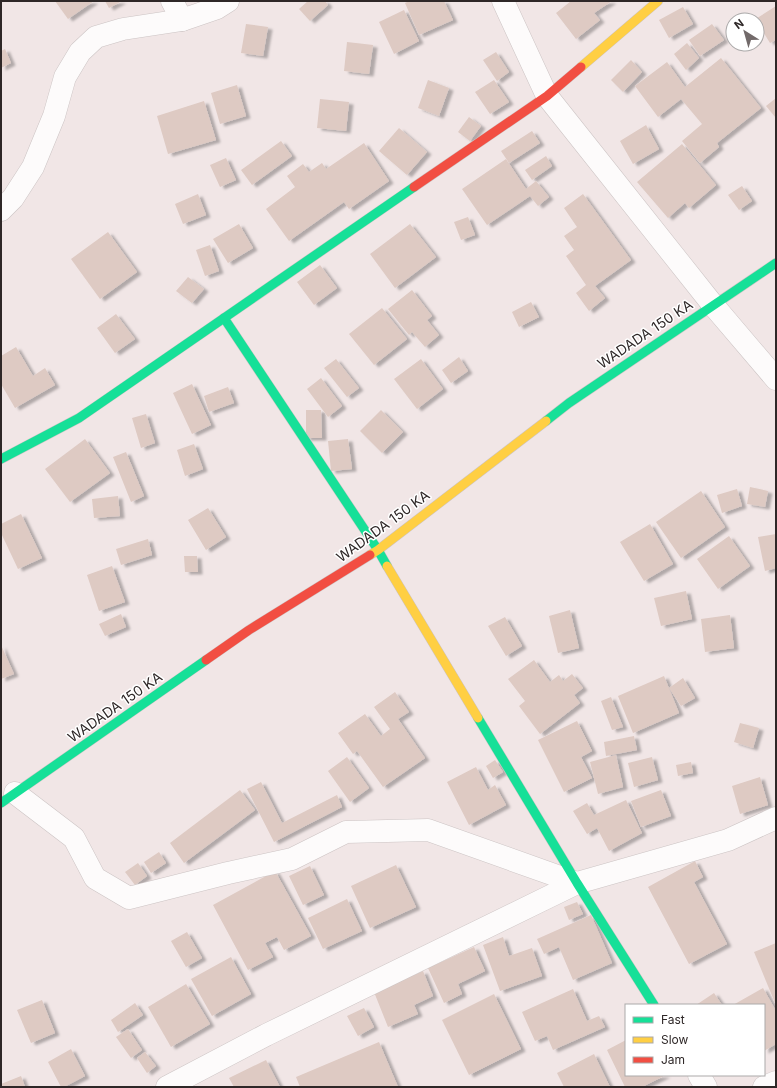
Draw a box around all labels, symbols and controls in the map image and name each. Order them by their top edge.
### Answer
north arrow [725,12,765,52]
text: N [731,16,747,32]
street label: WADADA 150 KA [594,295,696,372]
street label: WADADA 150 KA [333,486,433,565]
street label: WADADA 150 KA [64,668,165,745]
legend [625,1004,765,1076]
text: Fast [661,1012,685,1027]
text: Slow [661,1032,689,1047]
text: Jam [661,1052,685,1067]

